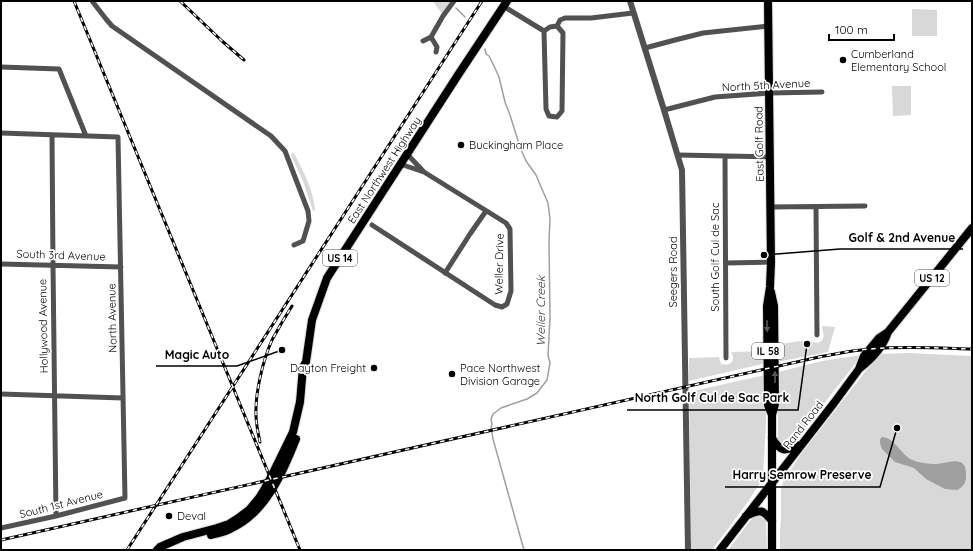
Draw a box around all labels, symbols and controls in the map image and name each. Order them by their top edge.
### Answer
scale bar [829,16,894,42]
text: 100 m [835,22,868,37]
place label: Cumberland Elementary School [851,47,946,74]
marker: Cumberland Elementary School [838,55,848,65]
street label: North 5th Avenue [721,76,811,94]
street label: East Golf Road [751,106,767,182]
street label: East Northwest Highway [344,114,424,226]
place label: Buckingham Place [469,138,563,152]
marker: Buckingham Place [456,140,466,150]
street label: South Golf Cul de Sac [708,202,722,312]
callout: Golf & 2nd Avenue [840,225,963,249]
text: Golf & 2nd Avenue [849,230,955,245]
street label: Weller Drive [491,233,507,295]
street label: Seegers Road [666,236,680,308]
street label: South 3rd Avenue [16,246,106,264]
road number: US 14 [323,250,357,266]
road number: US 12 [915,270,949,286]
water label: Weller Creek [533,274,548,346]
street label: Hollywood Avenue [35,279,51,373]
street label: North Avenue [104,283,120,353]
one-way arrow [764,320,771,332]
callout: Magic Auto [156,342,237,366]
road number: IL 58 [752,343,784,359]
text: Magic Auto [165,347,230,362]
place label: Dayton Freight [290,361,366,375]
place label: Pace Northwest Division Garage [460,361,541,388]
marker: Dayton Freight [369,363,379,373]
marker: Pace Northwest Division Garage [447,369,457,379]
one-way arrow [772,370,778,383]
callout: North Golf Cul de Sac Park [627,386,798,410]
text: North Golf Cul de Sac Park [635,390,790,405]
street label: Rand Road [780,398,826,452]
callout: Harry Semrow Preserve [725,463,880,487]
text: Harry Semrow Preserve [733,467,872,482]
street label: South 1st Avenue [18,487,104,521]
place label: Deval [177,509,206,523]
marker: Deval [164,511,174,521]

